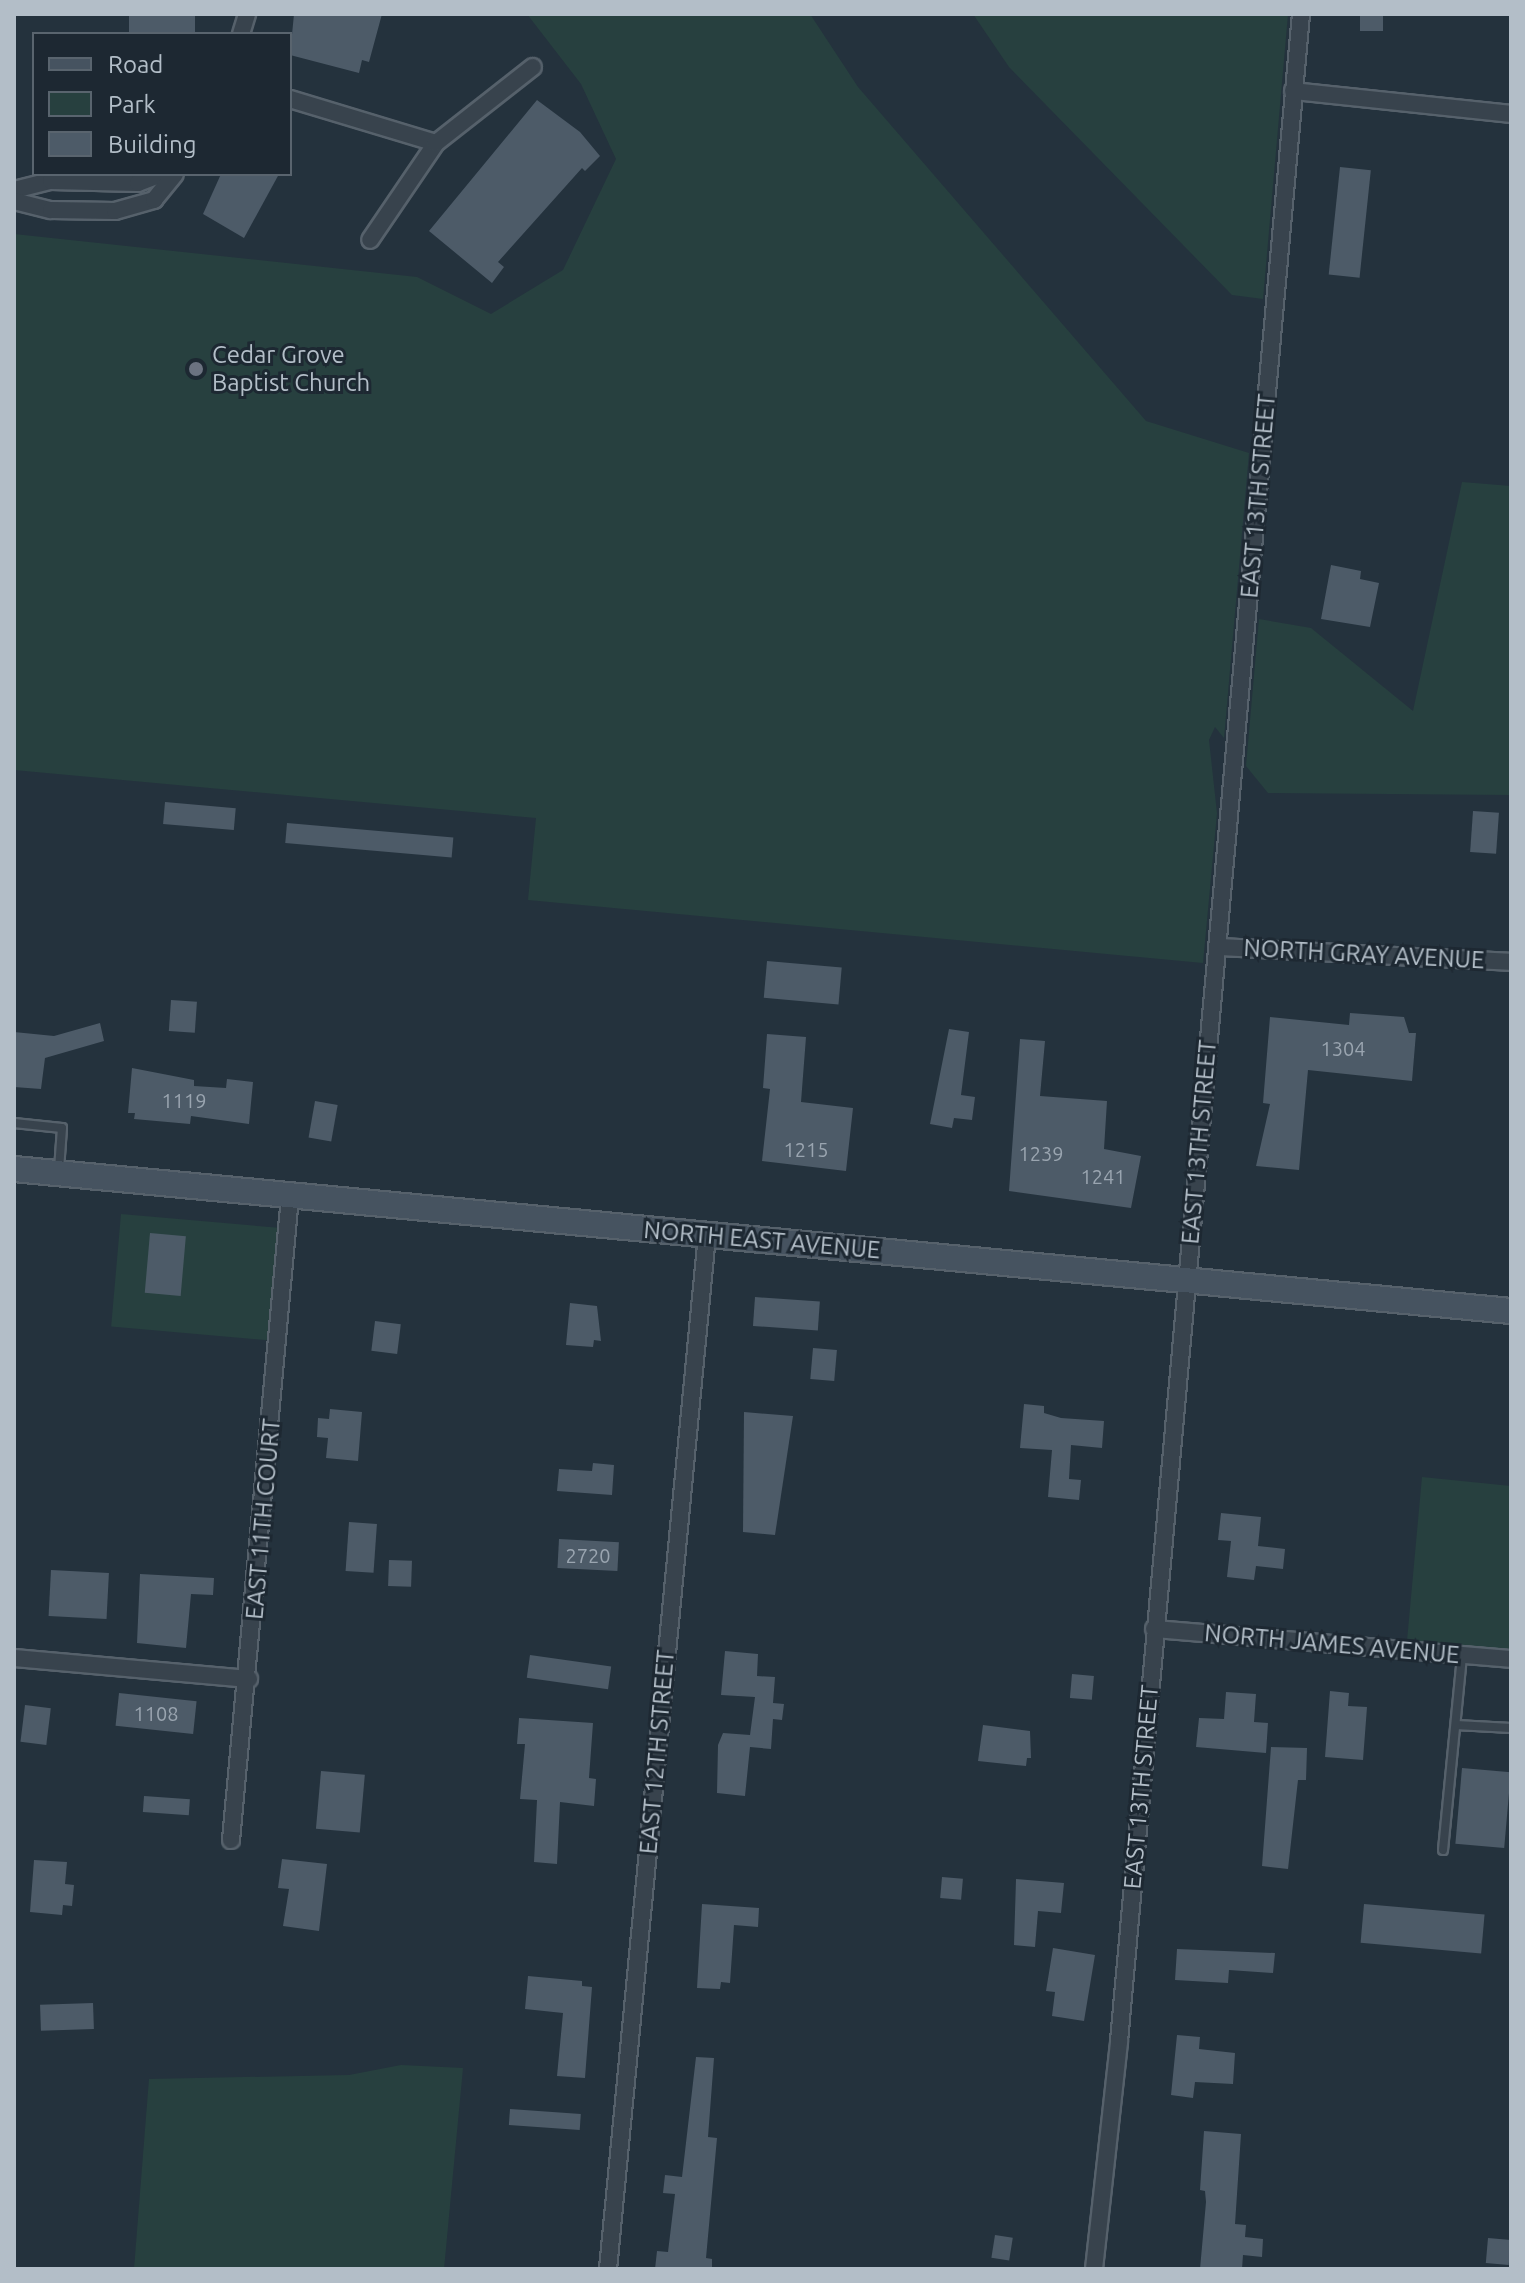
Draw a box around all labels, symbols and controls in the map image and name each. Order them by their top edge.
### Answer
legend [32,32,292,176]
text: Road [108,51,163,78]
text: Park [108,91,156,118]
text: Building [108,131,196,158]
place label: Cedar Grove Baptist Church [212,341,370,397]
marker: Cedar Grove Baptist Church [187,360,205,378]
street label: EAST 13TH STREET [1235,393,1281,599]
street label: NORTH GRAY AVENUE [1243,933,1485,975]
house number: 1304 [1320,1036,1366,1060]
street label: EAST 13TH STREET [1176,1039,1222,1245]
house number: 1119 [161,1088,207,1112]
house number: 1215 [783,1137,829,1161]
house number: 1239 [1018,1141,1064,1165]
house number: 1241 [1080,1164,1126,1188]
street label: NORTH EAST AVENUE [642,1215,882,1265]
street label: EAST 11TH COURT [240,1417,286,1621]
house number: 2720 [565,1543,611,1567]
street label: NORTH JAMES AVENUE [1203,1618,1461,1670]
street label: EAST 12TH STREET [634,1649,680,1855]
street label: EAST 13TH STREET [1118,1684,1164,1890]
house number: 1108 [133,1701,179,1725]

